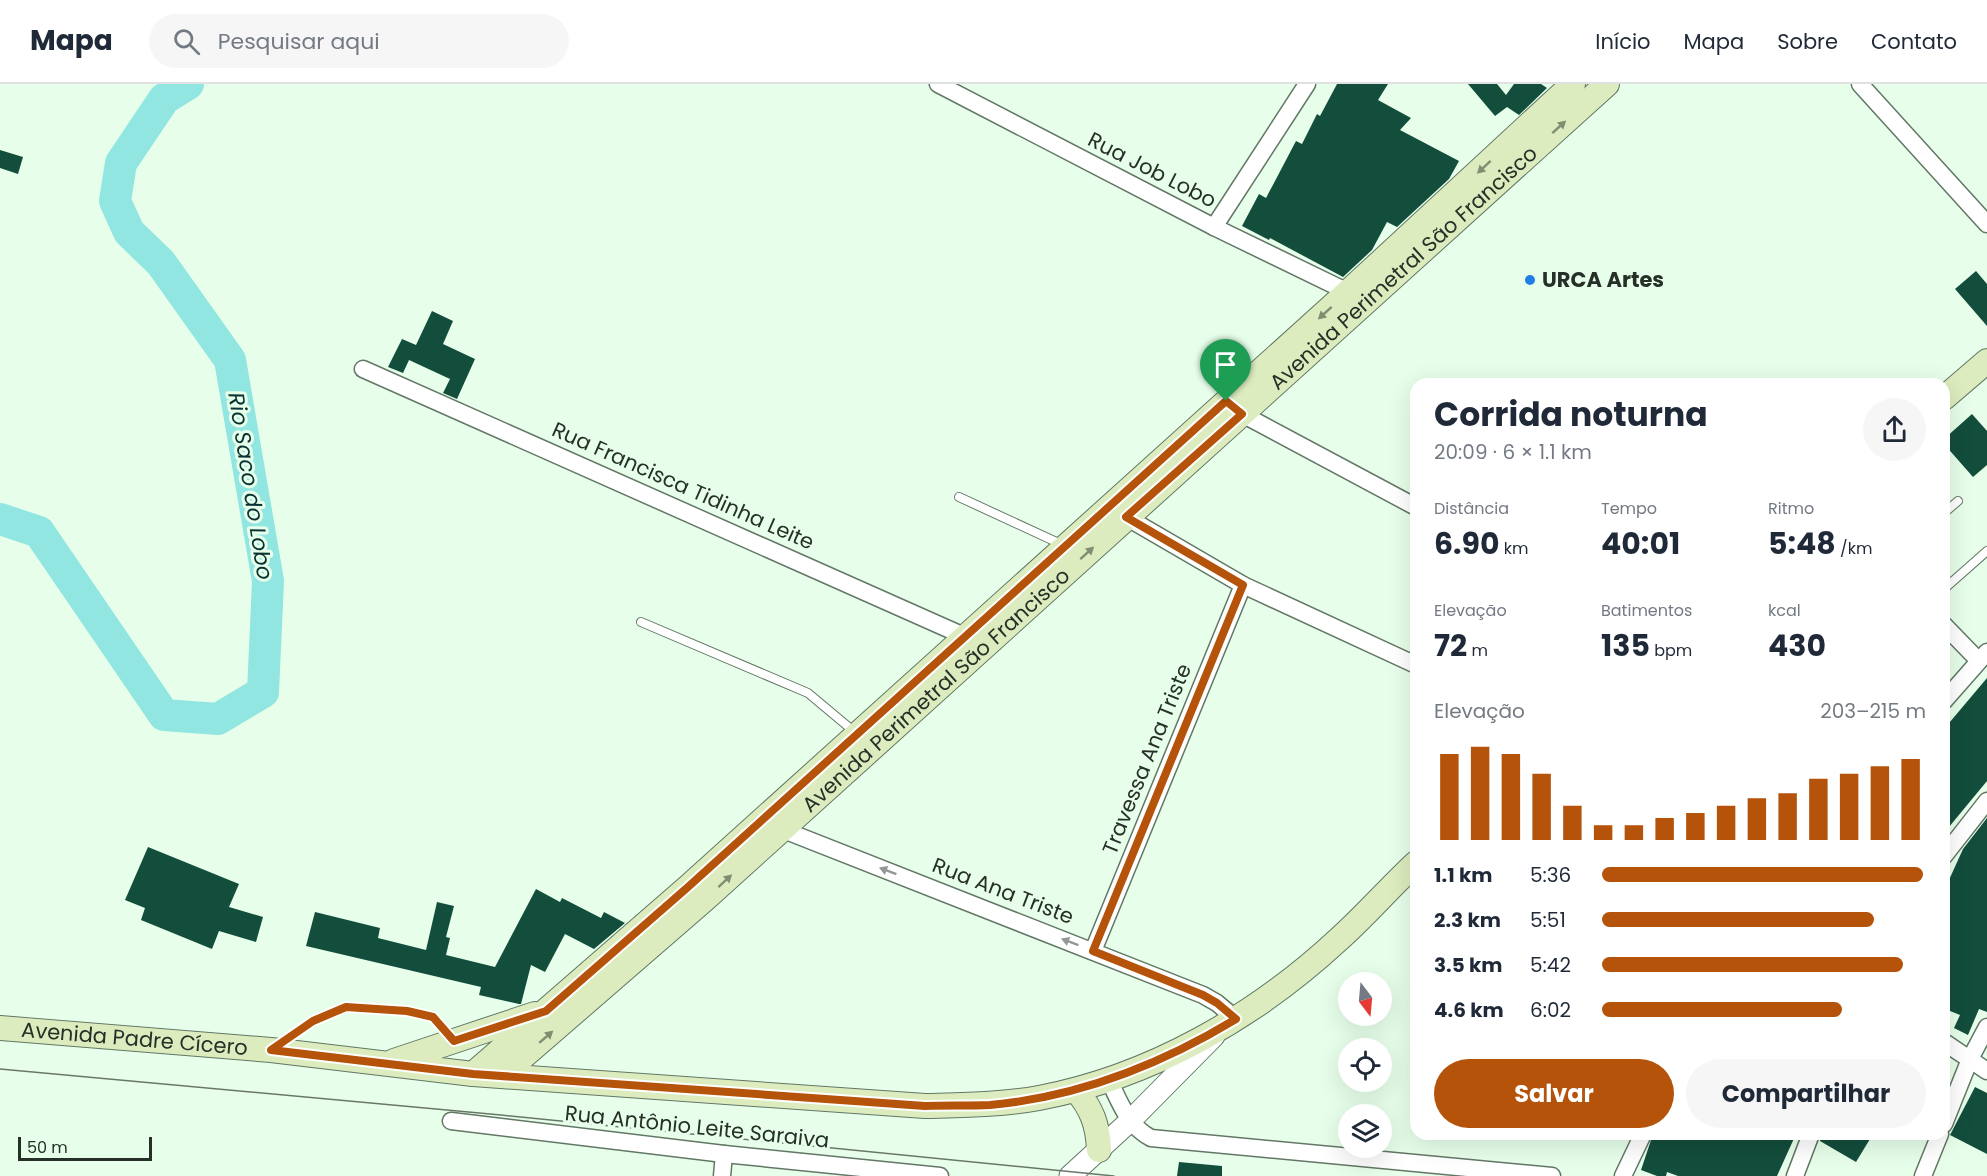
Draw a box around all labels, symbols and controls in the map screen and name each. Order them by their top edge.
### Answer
search box [149,14,569,68]
text: Mapa [30,21,113,60]
icon: search [170,25,203,58]
text: Pesquisar aqui [218,26,380,57]
text: Início [1595,27,1650,56]
text: Mapa [1683,27,1744,56]
text: Sobre [1777,27,1838,56]
text: Contato [1871,27,1957,56]
one-way arrow [1551,121,1566,134]
street label: Rua Job Lobo [1083,125,1221,214]
street label: Avenida Perimetral São Francisco [1263,139,1543,396]
one-way arrow [1476,160,1491,174]
place label: URCA Artes [1542,265,1664,294]
marker: URCA Artes [1523,273,1537,287]
one-way arrow [1318,306,1333,319]
pin [1200,339,1251,401]
icon: arrive [1209,348,1242,381]
water label: Rio Saco do Lobo [220,390,281,582]
text: Corrida noturna [1434,391,1708,438]
button: share [1863,398,1926,461]
street label: Rua Francisca Tidinha Leite [548,415,819,557]
text: 20:09 · 6 × 1.1 km [1434,438,1592,466]
text: Distância [1434,497,1509,520]
text: Tempo [1601,497,1657,520]
text: Ritmo [1768,497,1814,520]
text: 6.90 [1434,522,1500,565]
text: 40:01 [1601,522,1680,565]
text: 5:48 [1768,522,1836,565]
text: km [1500,537,1529,560]
text: /km [1836,537,1872,560]
one-way arrow [1079,547,1094,560]
street label: Avenida Perimetral São Francisco [795,561,1076,819]
text: Elevação [1434,599,1507,622]
text: Batimentos [1601,599,1692,622]
text: kcal [1768,599,1801,622]
text: 72 [1434,624,1467,667]
text: 135 [1601,624,1650,667]
text: 430 [1768,624,1826,667]
text: m [1467,639,1488,662]
text: bpm [1650,639,1692,662]
street label: Travessa Ana Triste [1095,659,1198,858]
text: Elevação [1434,697,1525,725]
text: 203–215 m [1820,697,1926,725]
street label: Rua Ana Triste [928,850,1078,931]
text: 1.1 km [1434,861,1492,889]
text: 5:36 [1530,861,1571,889]
one-way arrow [879,865,897,875]
one-way arrow [717,874,732,888]
text: 2.3 km [1434,906,1501,934]
text: 5:51 [1530,906,1566,934]
one-way arrow [1060,937,1078,947]
text: 3.5 km [1434,951,1503,979]
text: 5:42 [1530,951,1571,979]
north arrow [1338,972,1392,1026]
map controls [1338,972,1392,1158]
text: 4.6 km [1434,996,1504,1024]
text: 6:02 [1530,996,1571,1024]
street label: Avenida Padre Cícero [20,1015,249,1062]
one-way arrow [538,1031,553,1044]
button: locate [1338,1038,1392,1092]
button: Salvar [1434,1059,1674,1128]
button: Compartilhar [1686,1059,1926,1128]
street label: Rua Antônio Leite Saraiva [563,1098,831,1155]
button: layers [1338,1104,1392,1158]
scale bar [18,1134,152,1162]
text: 50 m [27,1136,68,1159]

